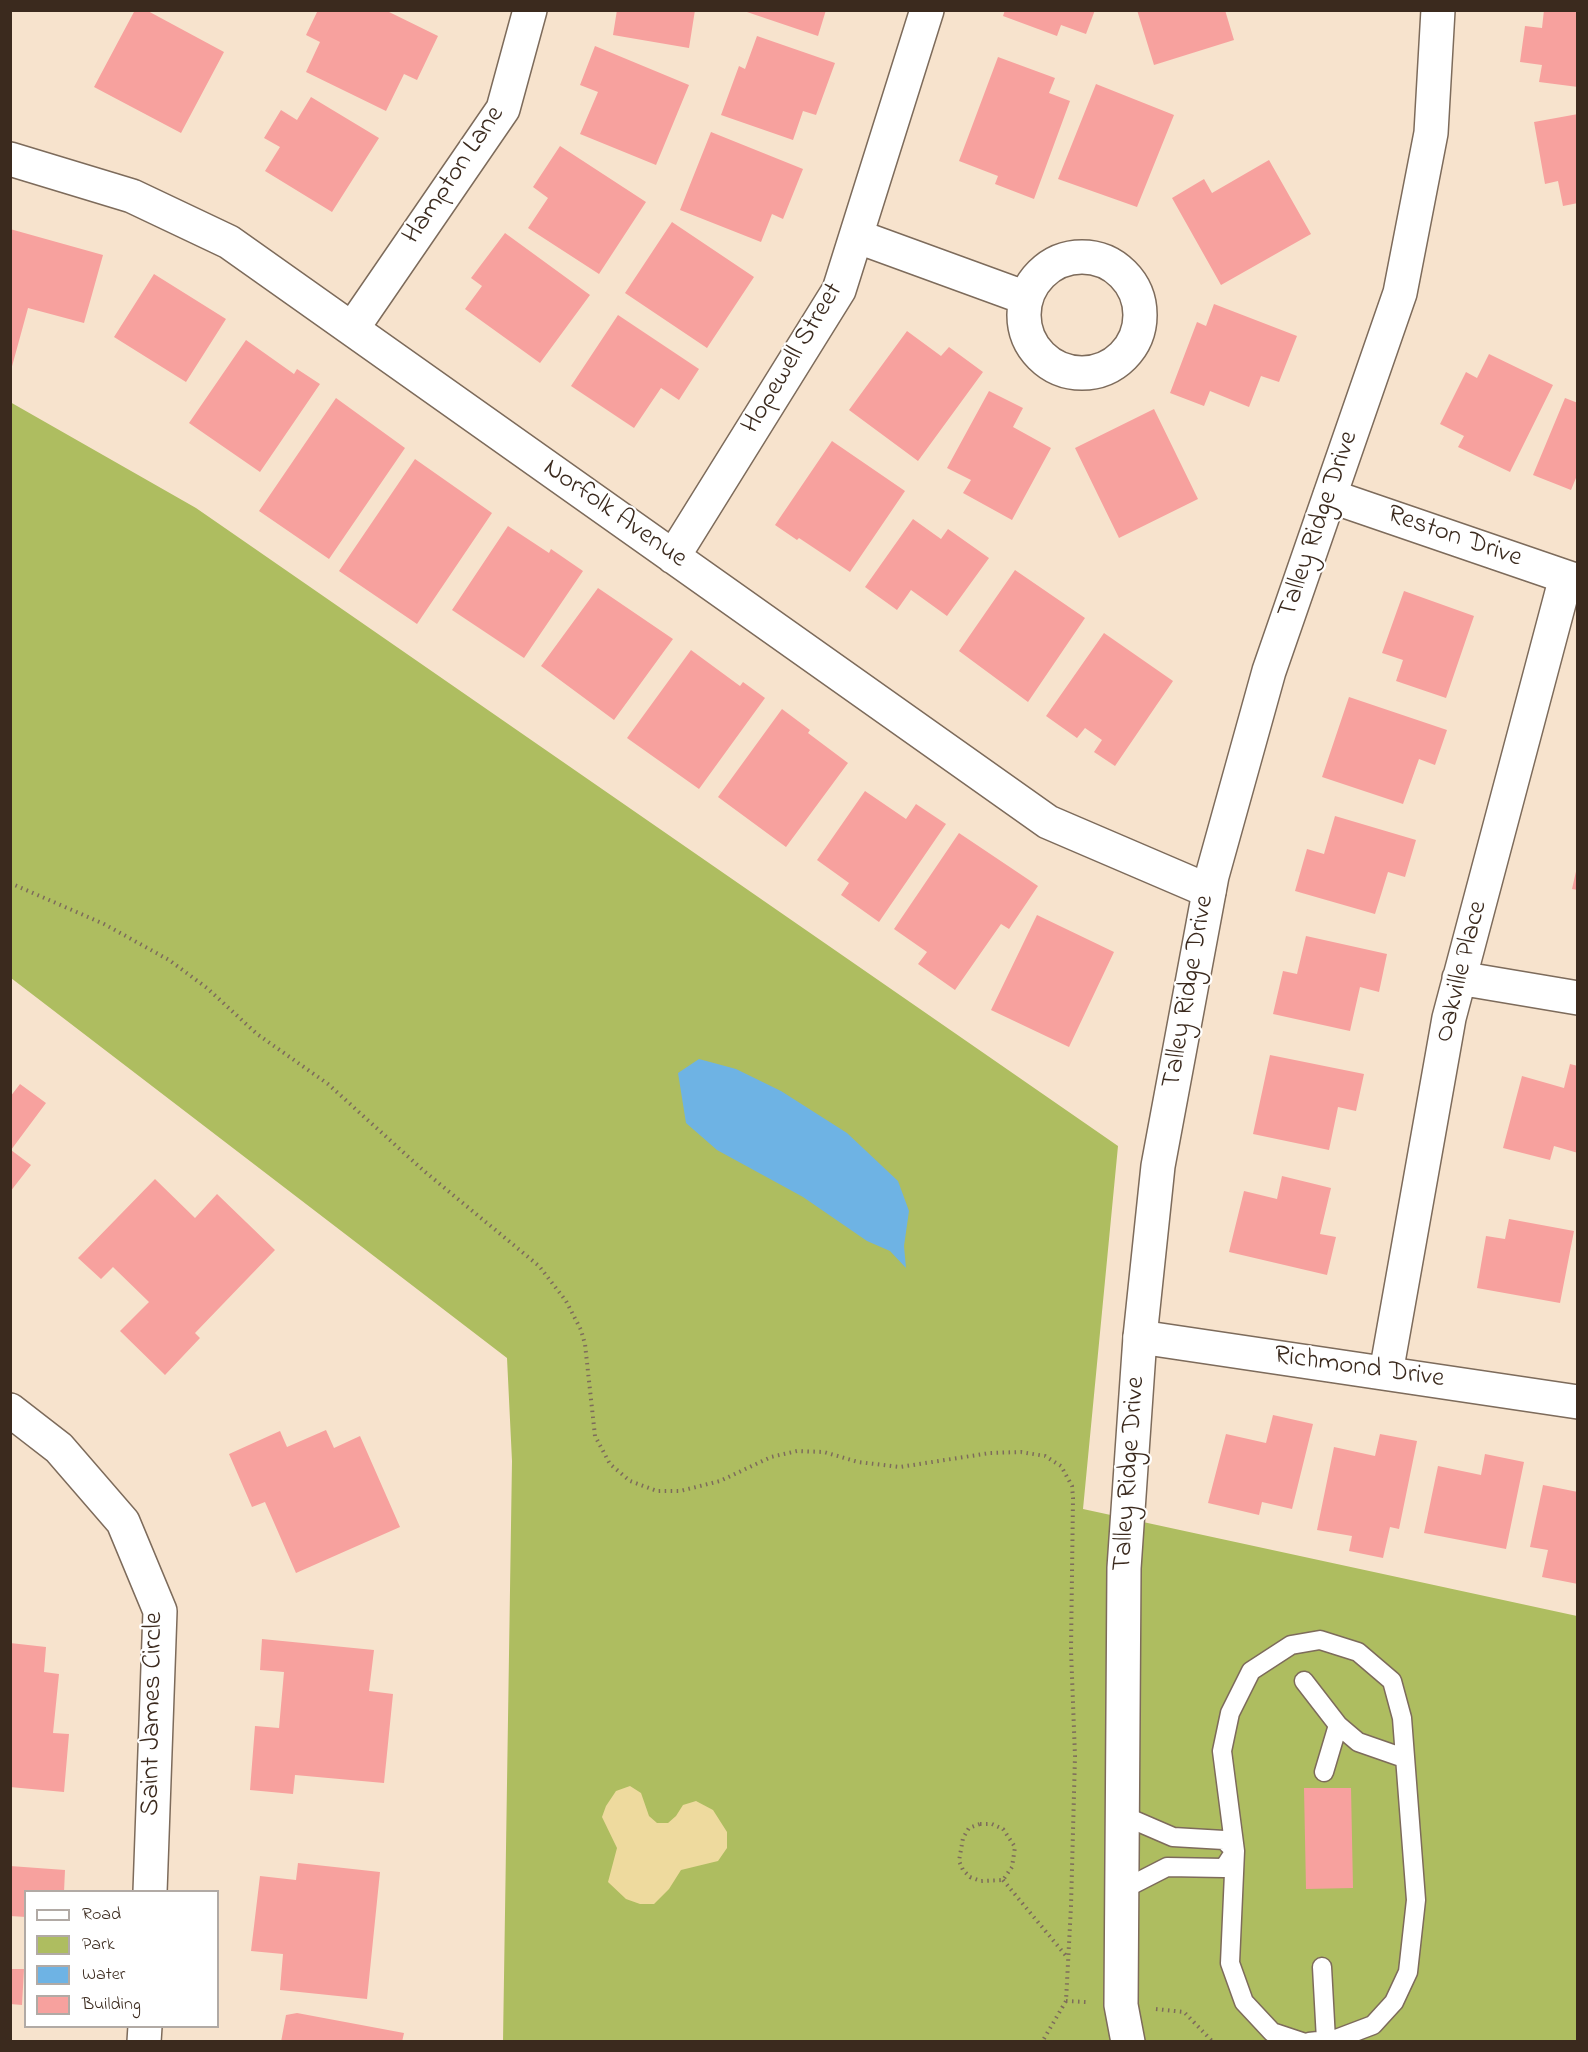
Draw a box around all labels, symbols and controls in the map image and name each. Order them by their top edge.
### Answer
street label: Hampton Lane [397,101,513,251]
street label: Hopewell Street [736,278,852,440]
street label: Talley Ridge Drive [1273,427,1367,623]
street label: Norfolk Avenue [536,453,692,577]
street label: Reston Drive [1382,500,1526,576]
street label: Talley Ridge Drive [1157,893,1223,1091]
street label: Oakville Place [1430,898,1496,1046]
street label: Richmond Drive [1272,1341,1446,1397]
street label: Talley Ridge Drive [1108,1375,1154,1573]
street label: Saint James Circle [136,1612,172,1816]
legend [24,1890,219,2028]
text: Road [82,1902,121,1928]
text: Park [82,1932,115,1958]
text: Water [82,1962,125,1988]
text: Building [82,1992,141,2018]

